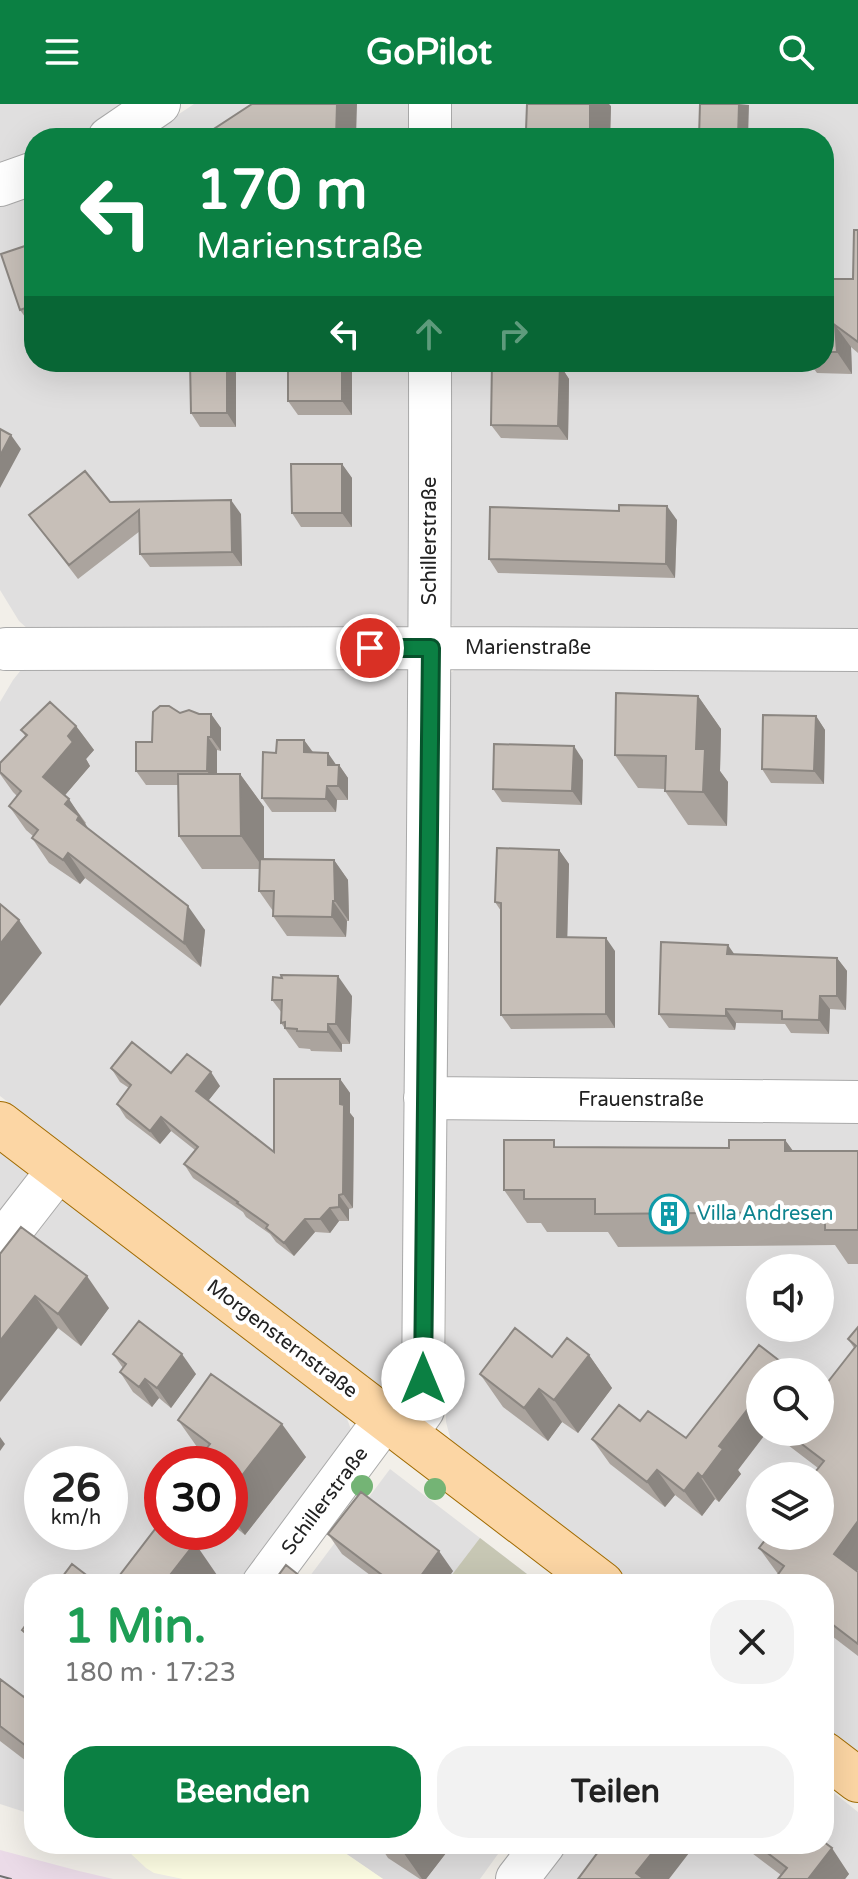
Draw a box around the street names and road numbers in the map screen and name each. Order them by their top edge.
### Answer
street label: Schillerstraße [418,477,442,605]
street label: Marienstraße [465,636,591,660]
street label: Frauenstraße [578,1088,704,1112]
street label: Morgensternstraße [202,1275,362,1403]
street label: Schillerstraße [277,1442,373,1560]

